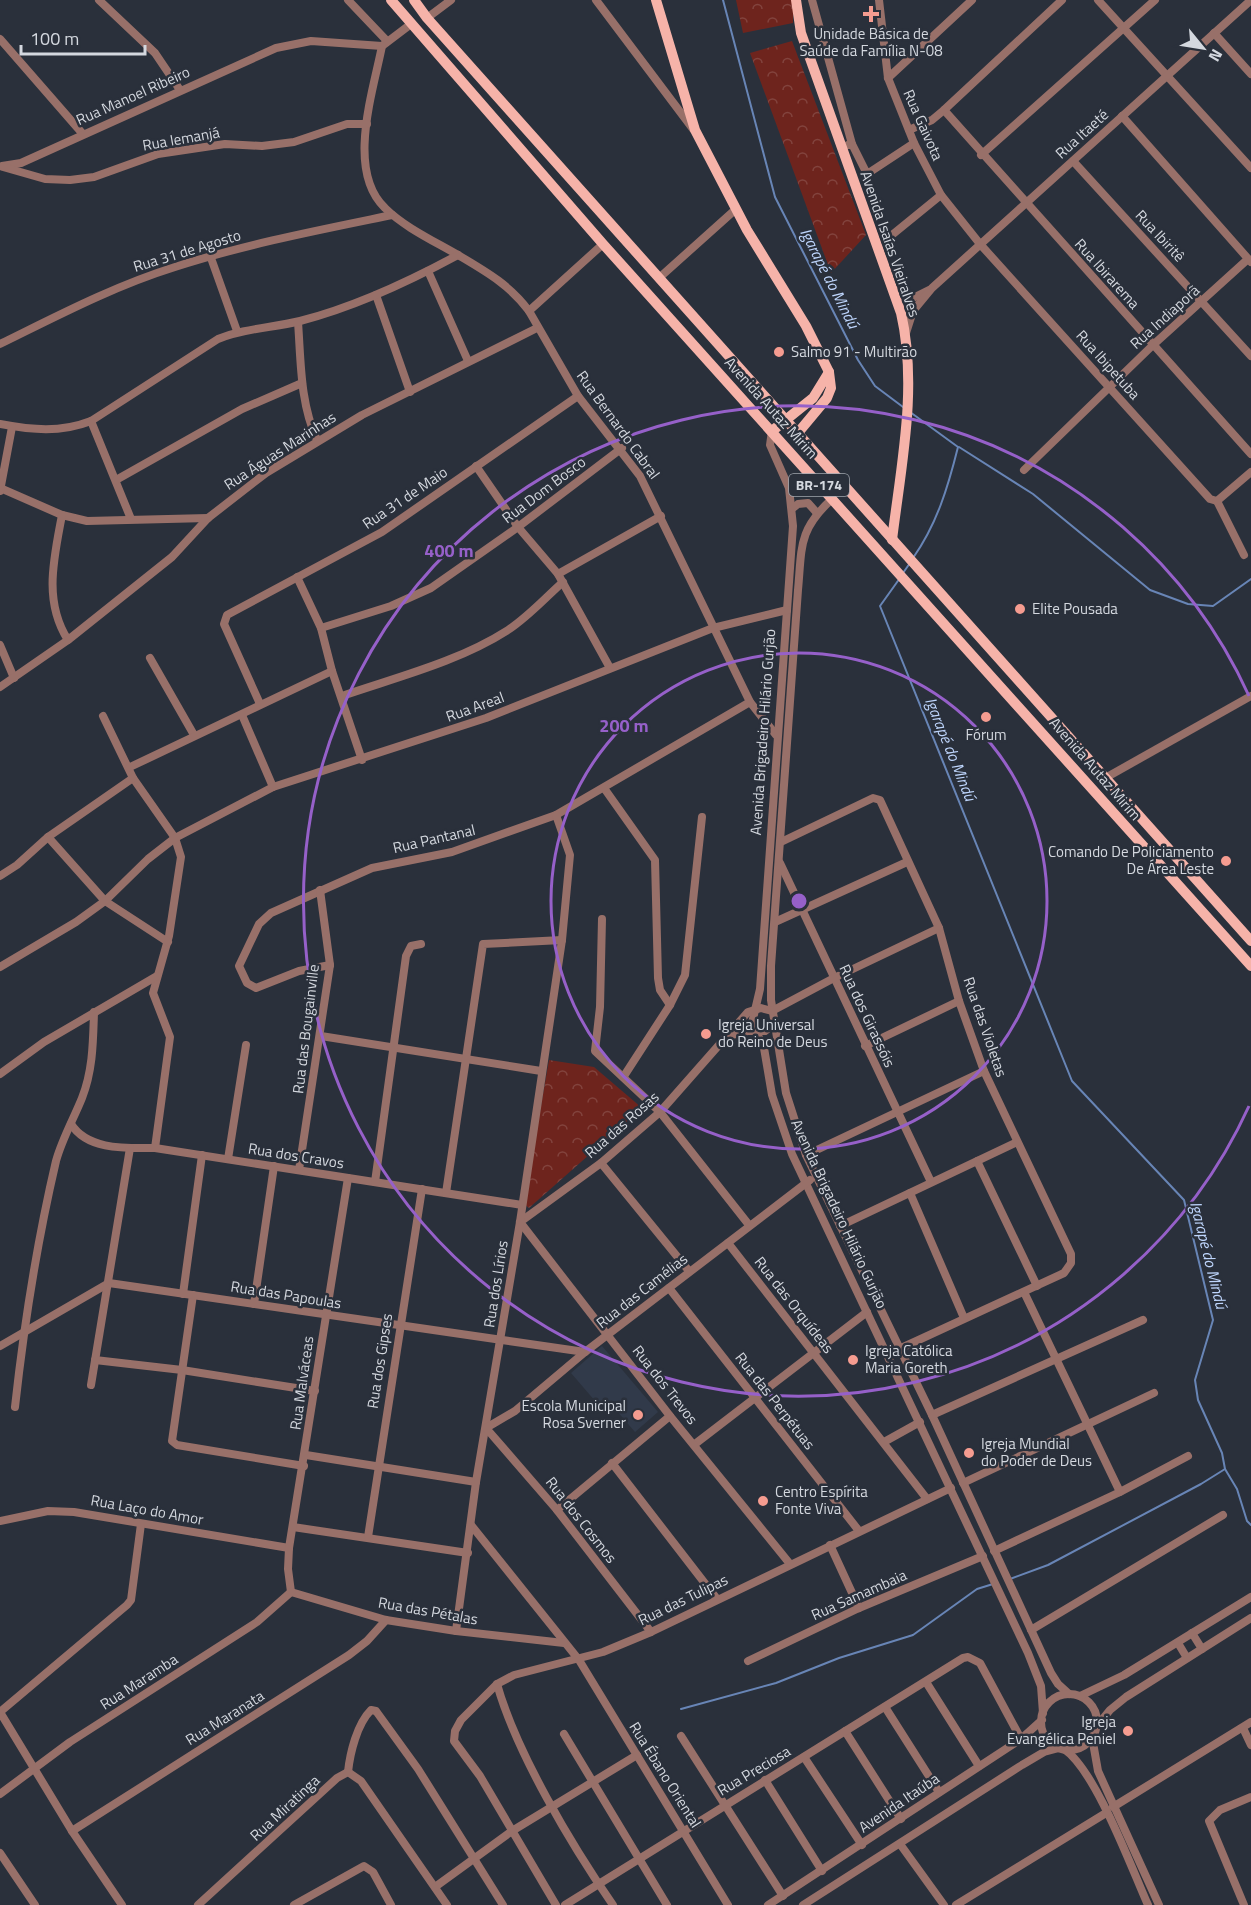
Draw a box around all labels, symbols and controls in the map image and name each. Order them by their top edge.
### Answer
marker: Unidade Básica de Saúde da Família N-08 [862,5,880,23]
scale bar [21,18,146,56]
north arrow [1173,18,1233,78]
place label: Unidade Básica de Saúde da Família N-08 [799,22,943,62]
text: 100 m [30,25,79,52]
text: N [1203,45,1229,66]
street label: Rua Manoel Ribeiro [72,60,194,131]
street label: Rua Gaivota [898,86,950,165]
street label: Rua Itaeté [1050,103,1113,164]
street label: Rua Iemanjá [140,120,222,157]
street label: Avenida Isaías Vieiralves [855,168,926,320]
street label: Rua Ibiritê [1130,204,1191,267]
street label: Rua 31 de Agosto [130,223,244,278]
water label: Igarapé do Mindú [794,224,866,333]
street label: Rua Ibirarema [1069,233,1146,314]
street label: Rua Indiaporã [1125,279,1205,354]
street label: Rua Ibipetuba [1071,325,1146,405]
place label: Salmo 91 - Multirão [791,340,917,363]
marker: Salmo 91 - Multirão [772,345,786,359]
street label: Avenida Autaz Mirim [719,352,823,464]
street label: Rua Bernardo Cabral [571,366,666,484]
street label: Rua Águas Marinhas [219,406,340,495]
street label: Rua Dom Bosco [497,450,591,529]
street label: Rua 31 de Maio [358,461,452,535]
road number: BR-174 [789,474,849,496]
text: 400 m [424,537,474,564]
place label: Elite Pousada [1032,597,1118,620]
marker: Elite Pousada [1013,602,1027,616]
street label: Avenida Brigadeiro Hilário Gurjão [744,628,781,836]
street label: Rua Areal [442,685,507,728]
water label: Igarapé do Mindú [919,694,983,805]
marker: Fórum [979,710,993,724]
text: 200 m [599,712,649,739]
street label: Avenida Autaz Mirim [1044,712,1147,825]
place label: Fórum [965,723,1007,746]
street label: Rua Pantanal [390,818,477,859]
place label: Comando De Policiamento De Área Leste [1048,840,1214,880]
marker: Comando De Policiamento De Área Leste [1219,854,1233,868]
centre of rings [789,891,809,911]
street label: Rua dos Girassóis [833,960,901,1071]
street label: Rua das Bougainville [286,963,325,1095]
street label: Rua das Violetas [958,974,1013,1080]
place label: Igreja Universal do Reino de Deus [718,1013,827,1053]
marker: Igreja Universal do Reino de Deus [699,1027,713,1041]
street label: Rua das Rosas [579,1086,664,1164]
street label: Avenida Brigadeiro Hilário Gurjão [785,1115,894,1312]
street label: Rua dos Cravos [246,1137,346,1174]
water label: Igarapé do Mindú [1184,1199,1234,1312]
street label: Rua dos Lírios [477,1239,514,1329]
street label: Rua das Camélias [591,1247,692,1334]
street label: Rua das Orquídeas [749,1251,840,1358]
street label: Rua das Papoulas [229,1274,343,1315]
street label: Rua dos Gipses [361,1312,398,1410]
street label: Rua Malváceas [284,1334,319,1431]
place label: Igreja Católica Maria Goreth [865,1339,953,1379]
street label: Rua dos Trevos [627,1340,704,1429]
street label: Rua das Perpétuas [730,1347,821,1454]
marker: Igreja Católica Maria Goreth [846,1353,860,1367]
place label: Escola Municipal Rosa Sverner [521,1394,626,1434]
marker: Escola Municipal Rosa Sverner [631,1408,645,1422]
place label: Igreja Mundial do Poder de Deus [981,1432,1092,1472]
marker: Igreja Mundial do Poder de Deus [962,1446,976,1460]
street label: Rua dos Cosmos [540,1471,623,1568]
place label: Centro Espírita Fonte Viva [775,1480,868,1520]
street label: Rua Laço do Amor [89,1488,205,1531]
marker: Centro Espírita Fonte Viva [756,1494,770,1508]
street label: Rua Samambaia [807,1563,911,1626]
street label: Rua das Tulipas [634,1568,732,1631]
street label: Rua das Pétalas [376,1590,480,1631]
street label: Rua Maramba [95,1648,183,1715]
street label: Rua Maranata [181,1684,269,1751]
place label: Igreja Evangélica Peniel [1007,1710,1116,1750]
street label: Rua Ébano Oriental [624,1717,707,1832]
marker: Igreja Evangélica Peniel [1121,1724,1135,1738]
street label: Rua Preciosa [713,1739,795,1801]
street label: Avenida Itaúba [854,1767,944,1838]
street label: Rua Miratinga [244,1769,325,1846]

